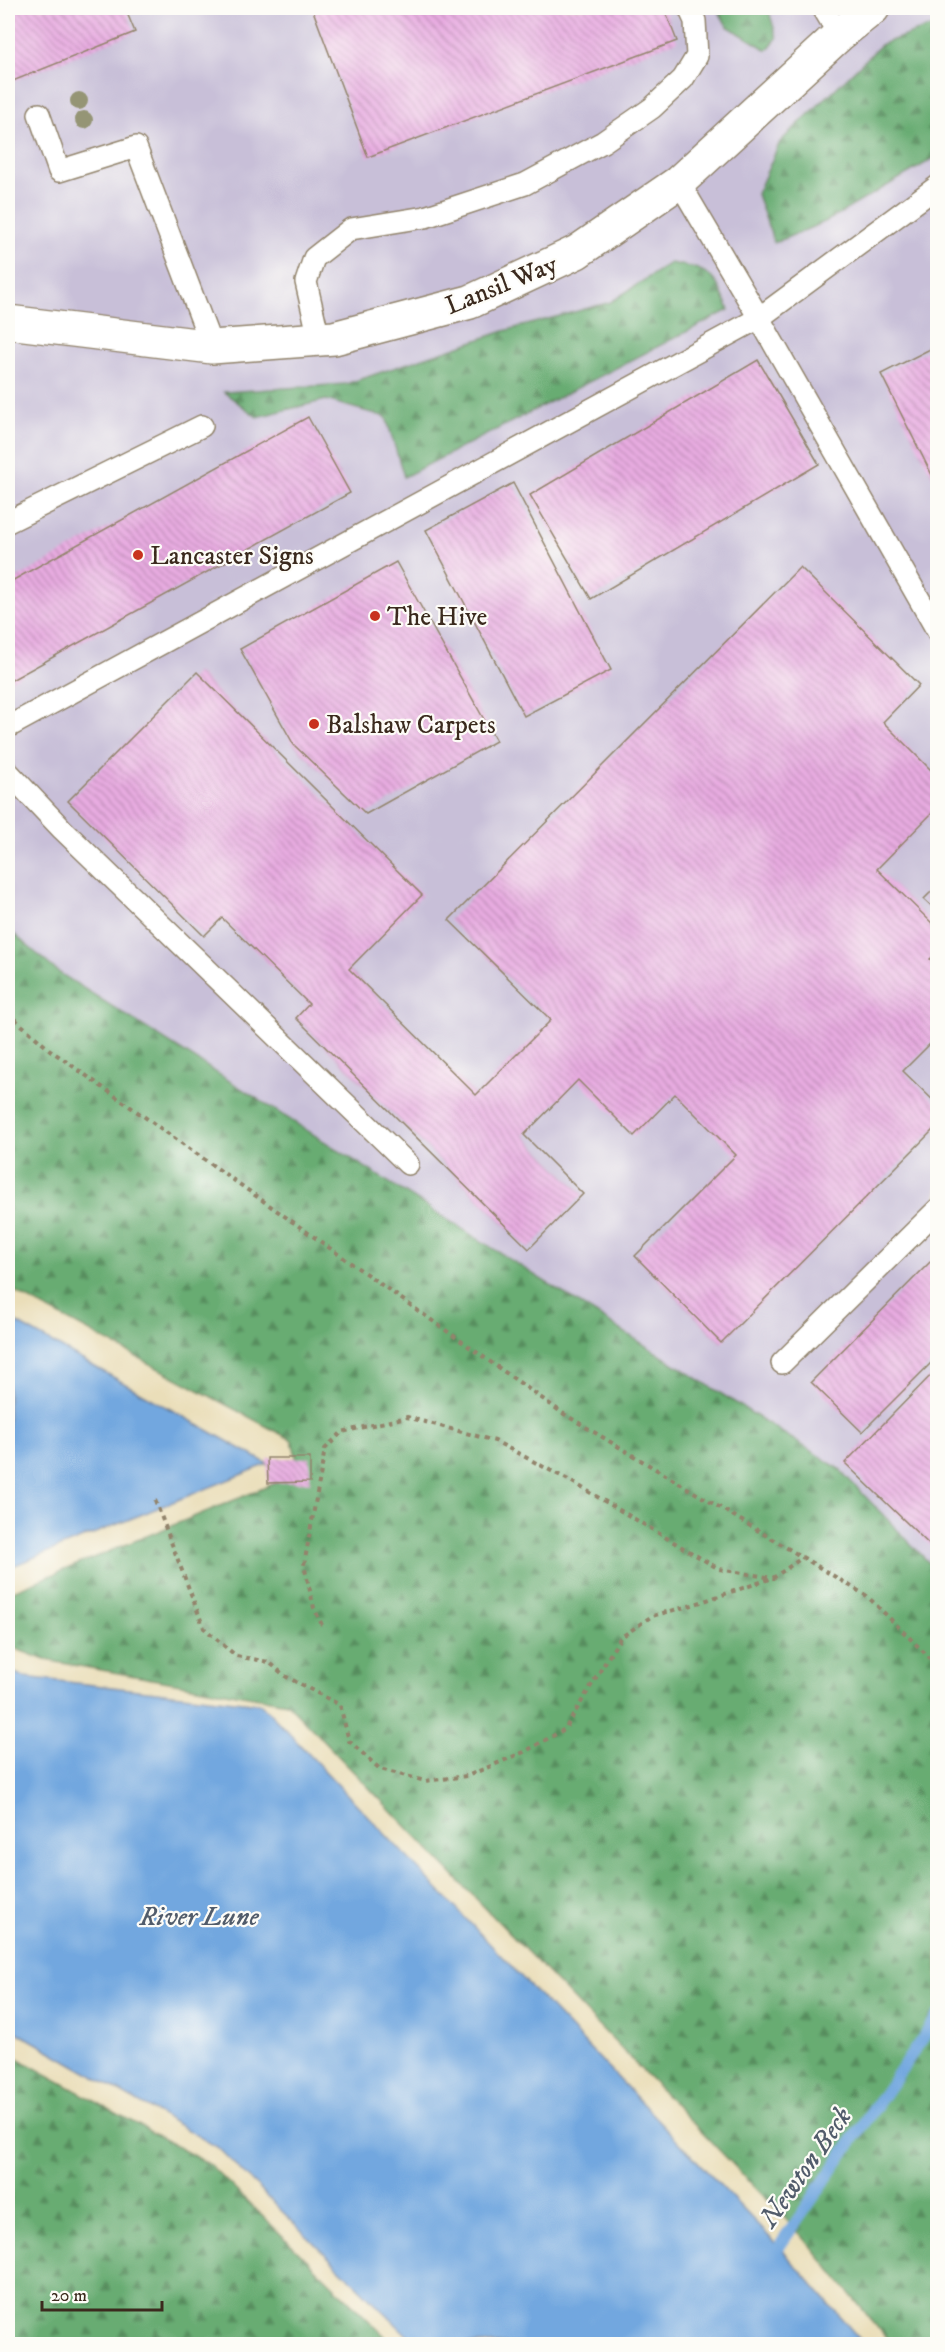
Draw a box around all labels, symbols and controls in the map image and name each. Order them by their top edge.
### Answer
street label: Lansil Way [441,248,563,323]
place label: Lancaster Signs [150,540,314,573]
marker: Lancaster Signs [131,548,145,562]
place label: The Hive [387,601,487,634]
marker: The Hive [368,609,382,623]
place label: Balshaw Carpets [326,709,496,742]
marker: Balshaw Carpets [307,717,321,731]
water label: River Lune [138,1900,259,1934]
water label: Newton Beck [751,2100,860,2236]
scale bar [42,2274,162,2312]
text: 20 m [51,2285,87,2307]

